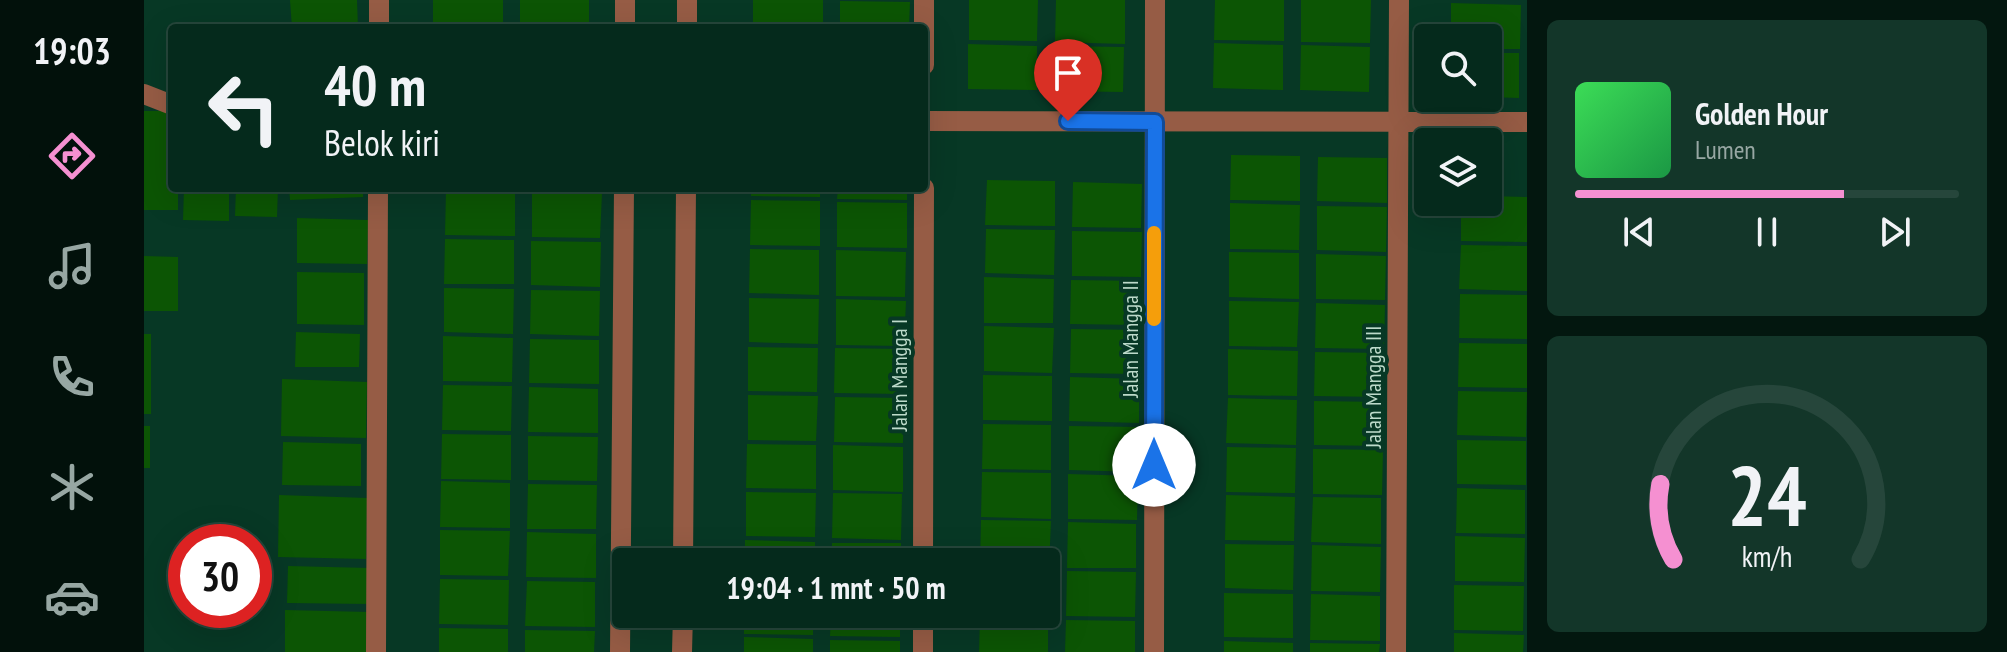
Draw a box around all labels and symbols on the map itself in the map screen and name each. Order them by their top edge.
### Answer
pin [1034,39,1102,121]
street label: Jalan Mangga II [1116,280,1144,399]
street label: Jalan Mangga I [885,319,913,432]
street label: Jalan Mangga III [1359,326,1387,449]
position arrow [1112,423,1196,507]
speed limit sign: 30 [168,524,272,628]

